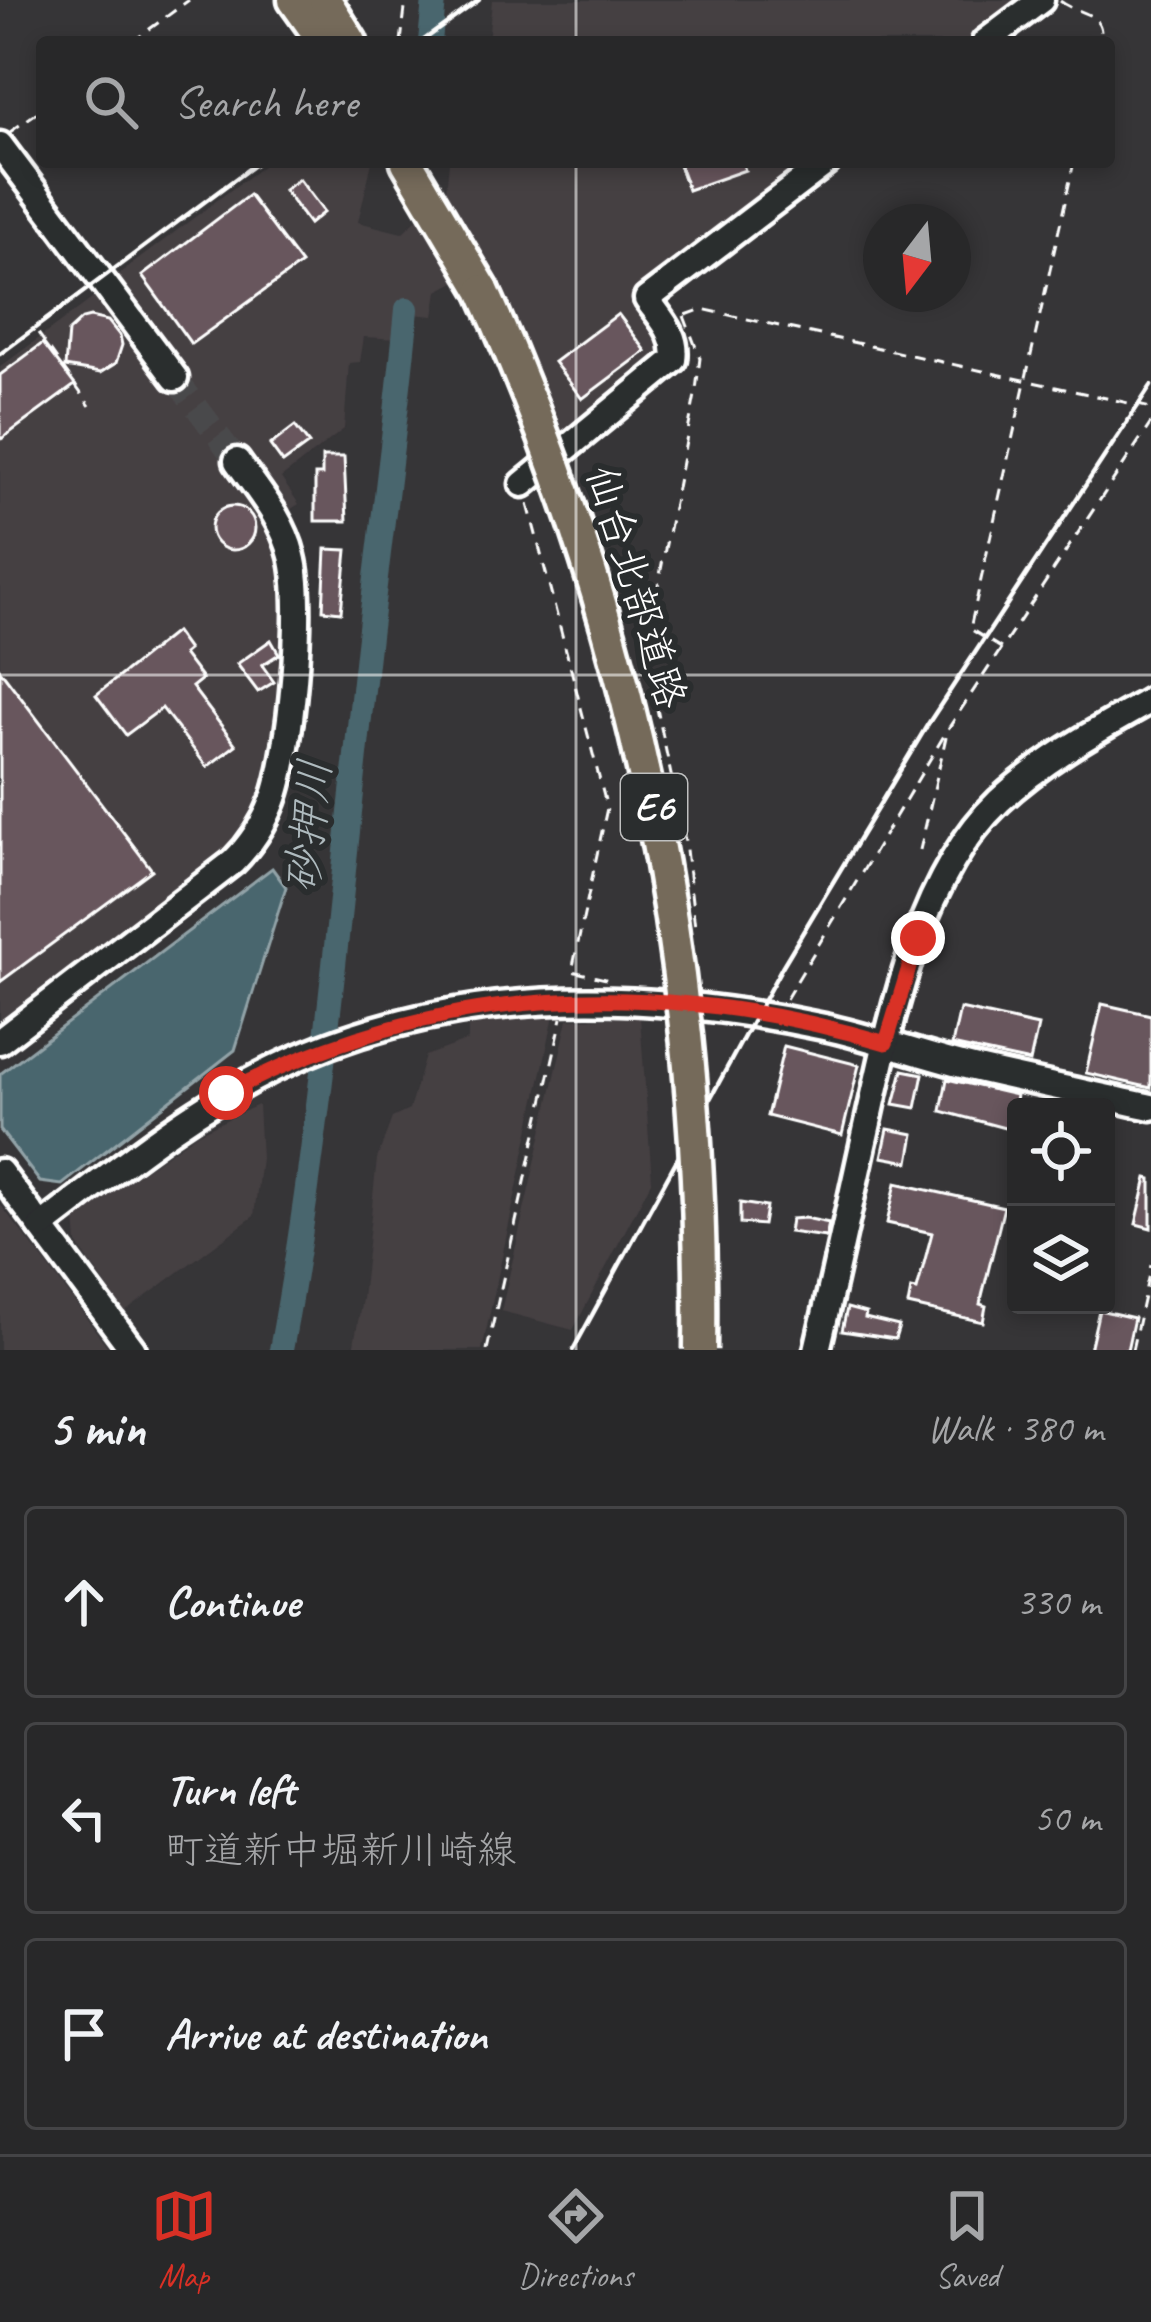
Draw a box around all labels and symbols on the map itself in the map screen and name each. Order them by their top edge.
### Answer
north arrow [863,204,971,312]
street label: 仙台北部道路 [574,459,698,715]
water label: 砂押川 [274,756,344,896]
road number: E6 [621,774,687,840]
route end [891,911,945,965]
route start [199,1066,253,1120]

